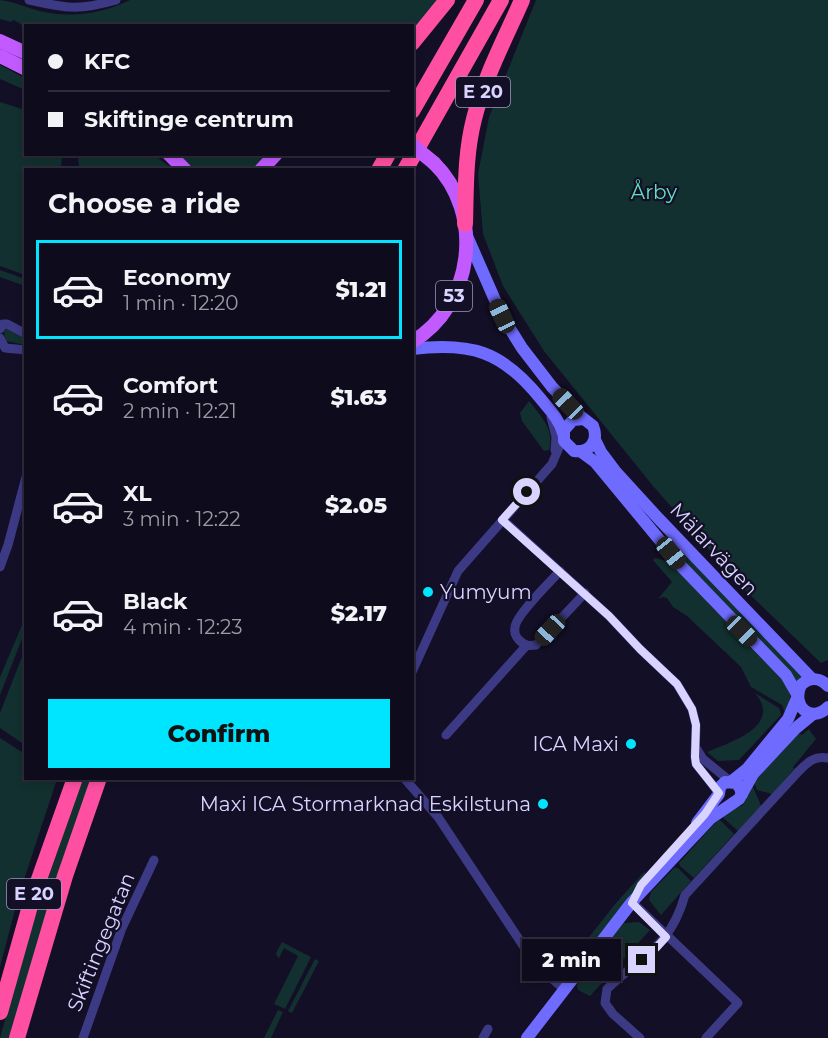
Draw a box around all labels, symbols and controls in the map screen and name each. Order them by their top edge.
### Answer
text: KFC [84,48,130,75]
road number: E 20 [456,77,510,107]
text: Skiftinge centrum [84,106,294,133]
park label: Årby [631,179,677,204]
text: Choose a ride [48,187,240,220]
icon: car [51,263,105,317]
text: Economy [123,264,231,291]
text: $1.21 [336,276,387,303]
road number: 53 [436,281,472,311]
text: 1 min · 12:20 [123,291,238,315]
car [486,296,518,336]
icon: car [51,371,105,425]
text: Comfort [123,372,218,399]
text: $1.63 [331,384,387,411]
car [549,385,587,423]
text: 2 min · 12:21 [123,399,237,423]
route start [513,478,540,505]
icon: car [51,479,105,533]
text: XL [123,480,152,507]
text: $2.05 [325,492,387,519]
street label: Mälarvägen [665,498,763,600]
text: 3 min · 12:22 [123,507,241,531]
car [653,533,689,573]
place label: Yumyum [440,580,532,604]
marker: Yumyum [421,585,435,599]
icon: car [51,587,105,641]
text: Black [123,588,187,615]
text: $2.17 [331,600,387,627]
car [531,611,569,649]
car [723,612,761,650]
text: 4 min · 12:23 [123,615,243,639]
button: Confirm [48,699,390,768]
place label: ICA Maxi [533,732,619,756]
marker: ICA Maxi [624,737,638,751]
place label: Maxi ICA Stormarknad Eskilstuna [200,792,531,816]
marker: Maxi ICA Stormarknad Eskilstuna [536,797,550,811]
street label: Skiftingegatan [62,869,140,1015]
road number: E 20 [7,879,61,909]
callout: 2 min [522,939,621,981]
route end [628,946,655,973]
text: 2 min [542,948,601,972]

